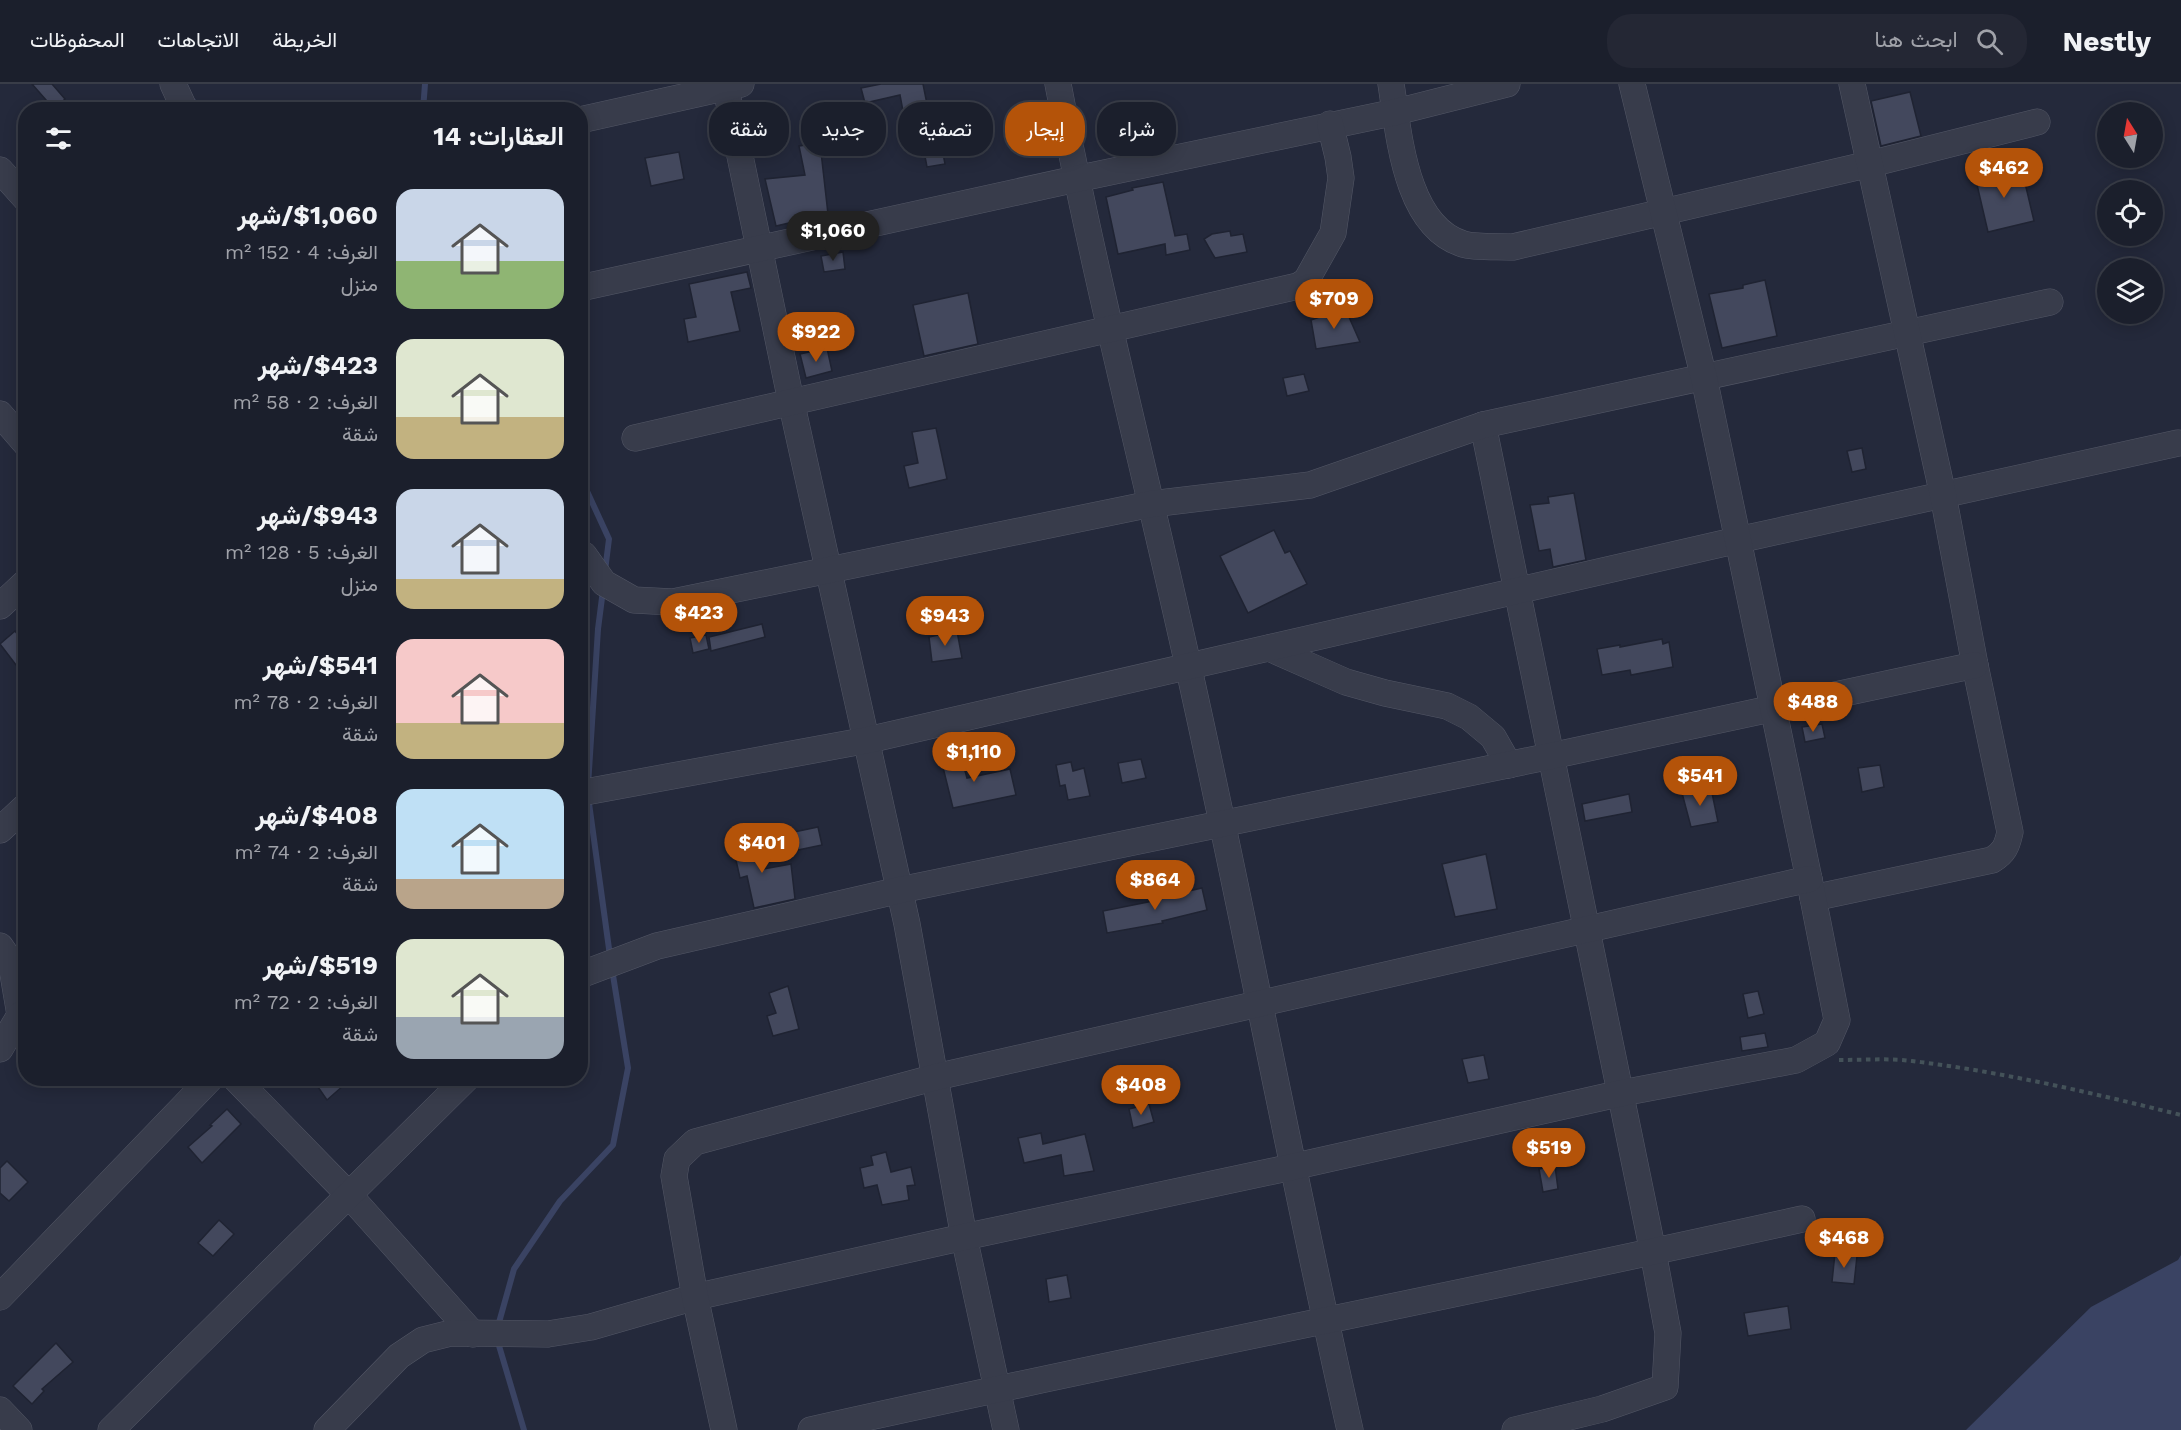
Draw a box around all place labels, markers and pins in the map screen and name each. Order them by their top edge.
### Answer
pin: $462 [1968,148,2040,199]
pin: $1,060 [784,211,882,262]
pin: $709 [1298,279,1370,330]
pin: $922 [780,312,852,363]
pin: $423 [663,593,735,644]
pin: $943 [909,596,981,647]
pin: $488 [1777,682,1849,733]
pin: $1,110 [925,732,1023,783]
pin: $541 [1664,756,1736,807]
pin: $401 [726,823,798,874]
pin: $864 [1119,860,1191,911]
pin: $408 [1105,1065,1177,1116]
pin: $519 [1513,1128,1585,1179]
pin: $468 [1808,1218,1880,1269]

